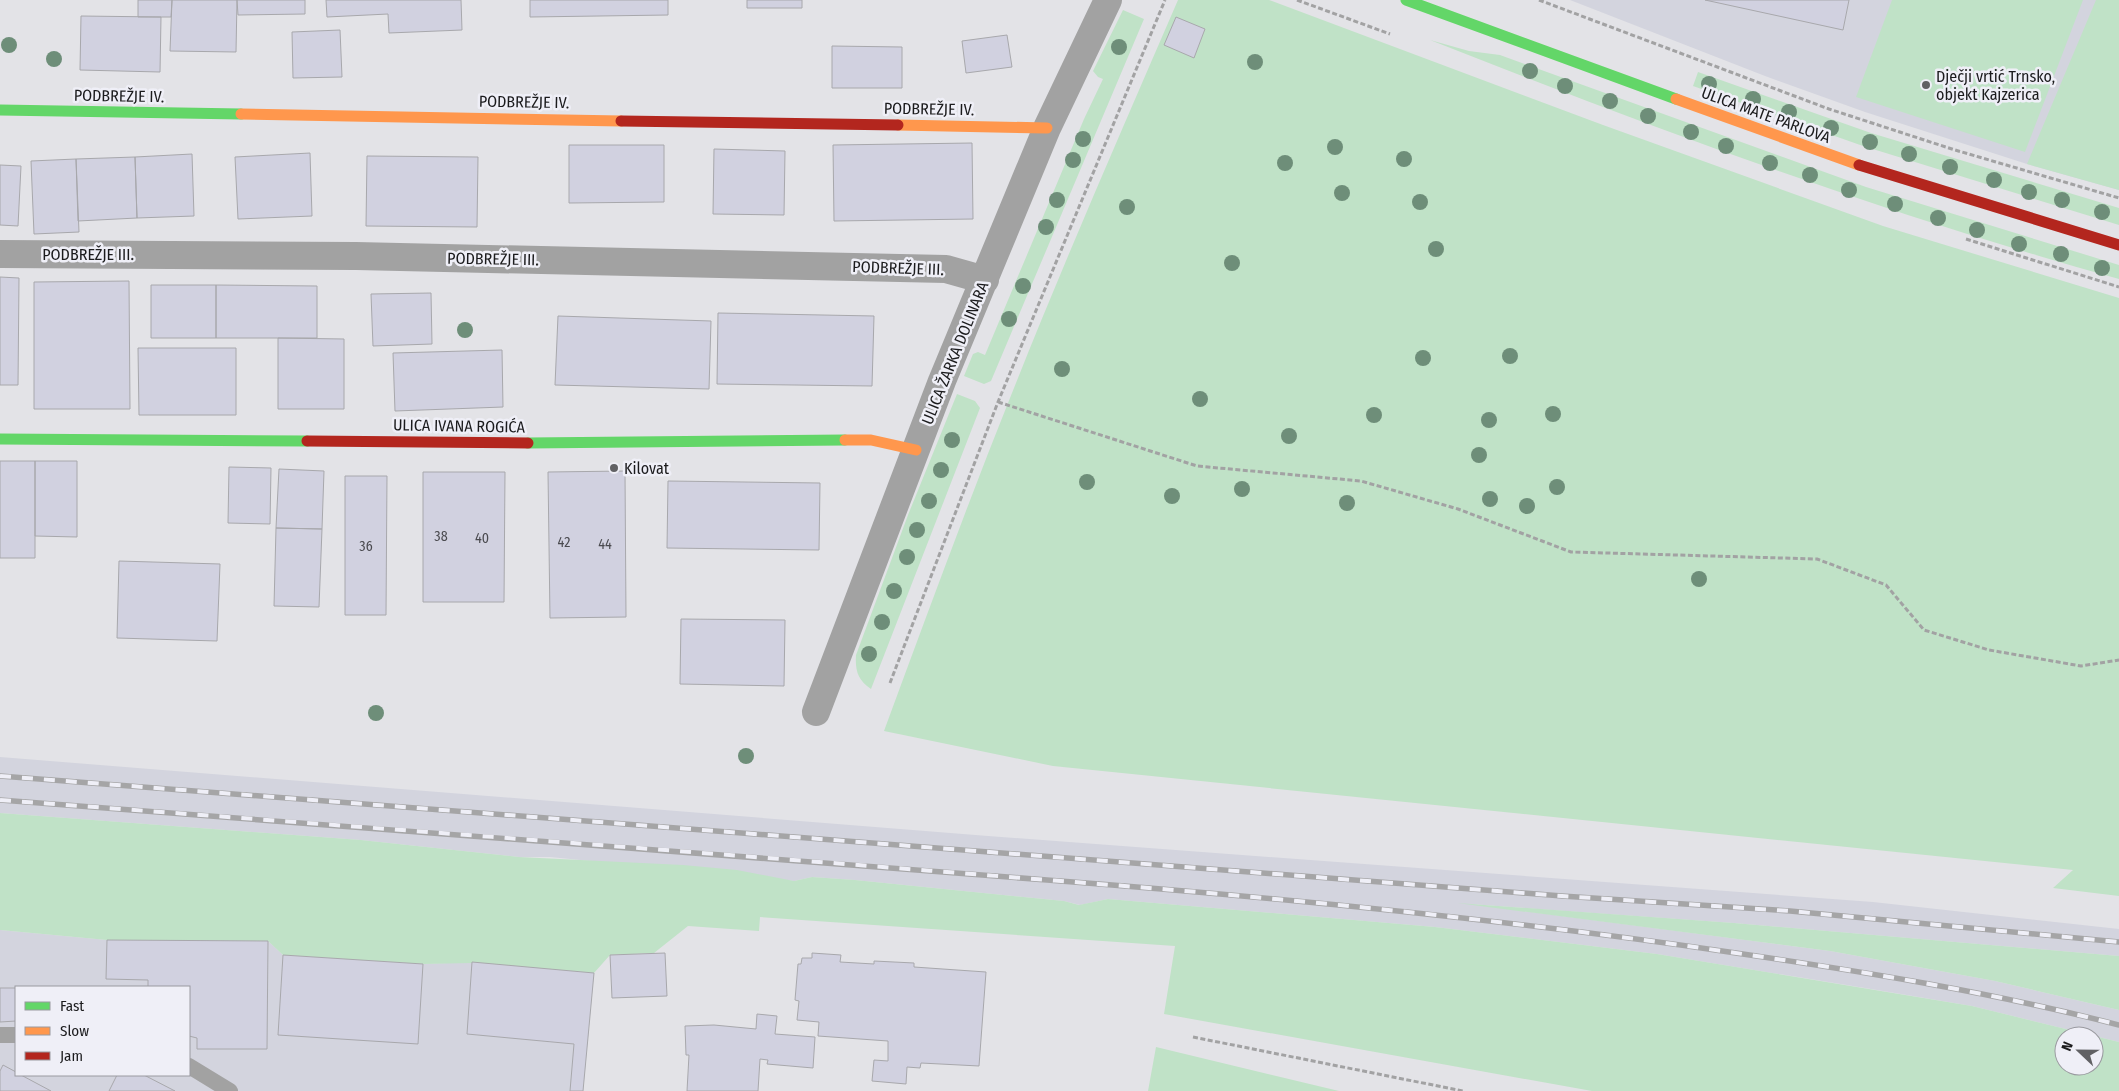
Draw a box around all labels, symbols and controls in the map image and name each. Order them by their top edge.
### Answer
place label: Dječji vrtić Trnsko, objekt Kajzerica [1936,67,2055,104]
marker: Dječji vrtić Trnsko, objekt Kajzerica [1920,79,1932,91]
street label: ULICA MATE PARLOVA [1699,83,1834,147]
street label: PODBREŽJE IV. [74,85,164,106]
street label: PODBREŽJE IV. [479,91,569,112]
street label: PODBREŽJE IV. [884,98,974,119]
street label: PODBREŽJE III. [42,244,134,264]
street label: PODBREŽJE III. [447,248,539,269]
street label: PODBREŽJE III. [852,256,944,279]
street label: ULICA ŽARKA DOLINARA [917,278,993,427]
street label: ULICA IVANA ROGIĆA [393,415,526,437]
place label: Kilovat [624,459,670,478]
marker: Kilovat [608,462,620,474]
house number: 38 [434,528,448,545]
house number: 40 [475,530,489,547]
house number: 42 [558,534,570,551]
house number: 44 [598,536,612,553]
house number: 36 [359,538,373,555]
legend [15,986,190,1076]
text: Fast [60,997,84,1015]
text: Slow [60,1022,89,1040]
north arrow [2054,1026,2104,1076]
text: N [2058,1039,2077,1053]
text: Jam [60,1047,83,1065]

